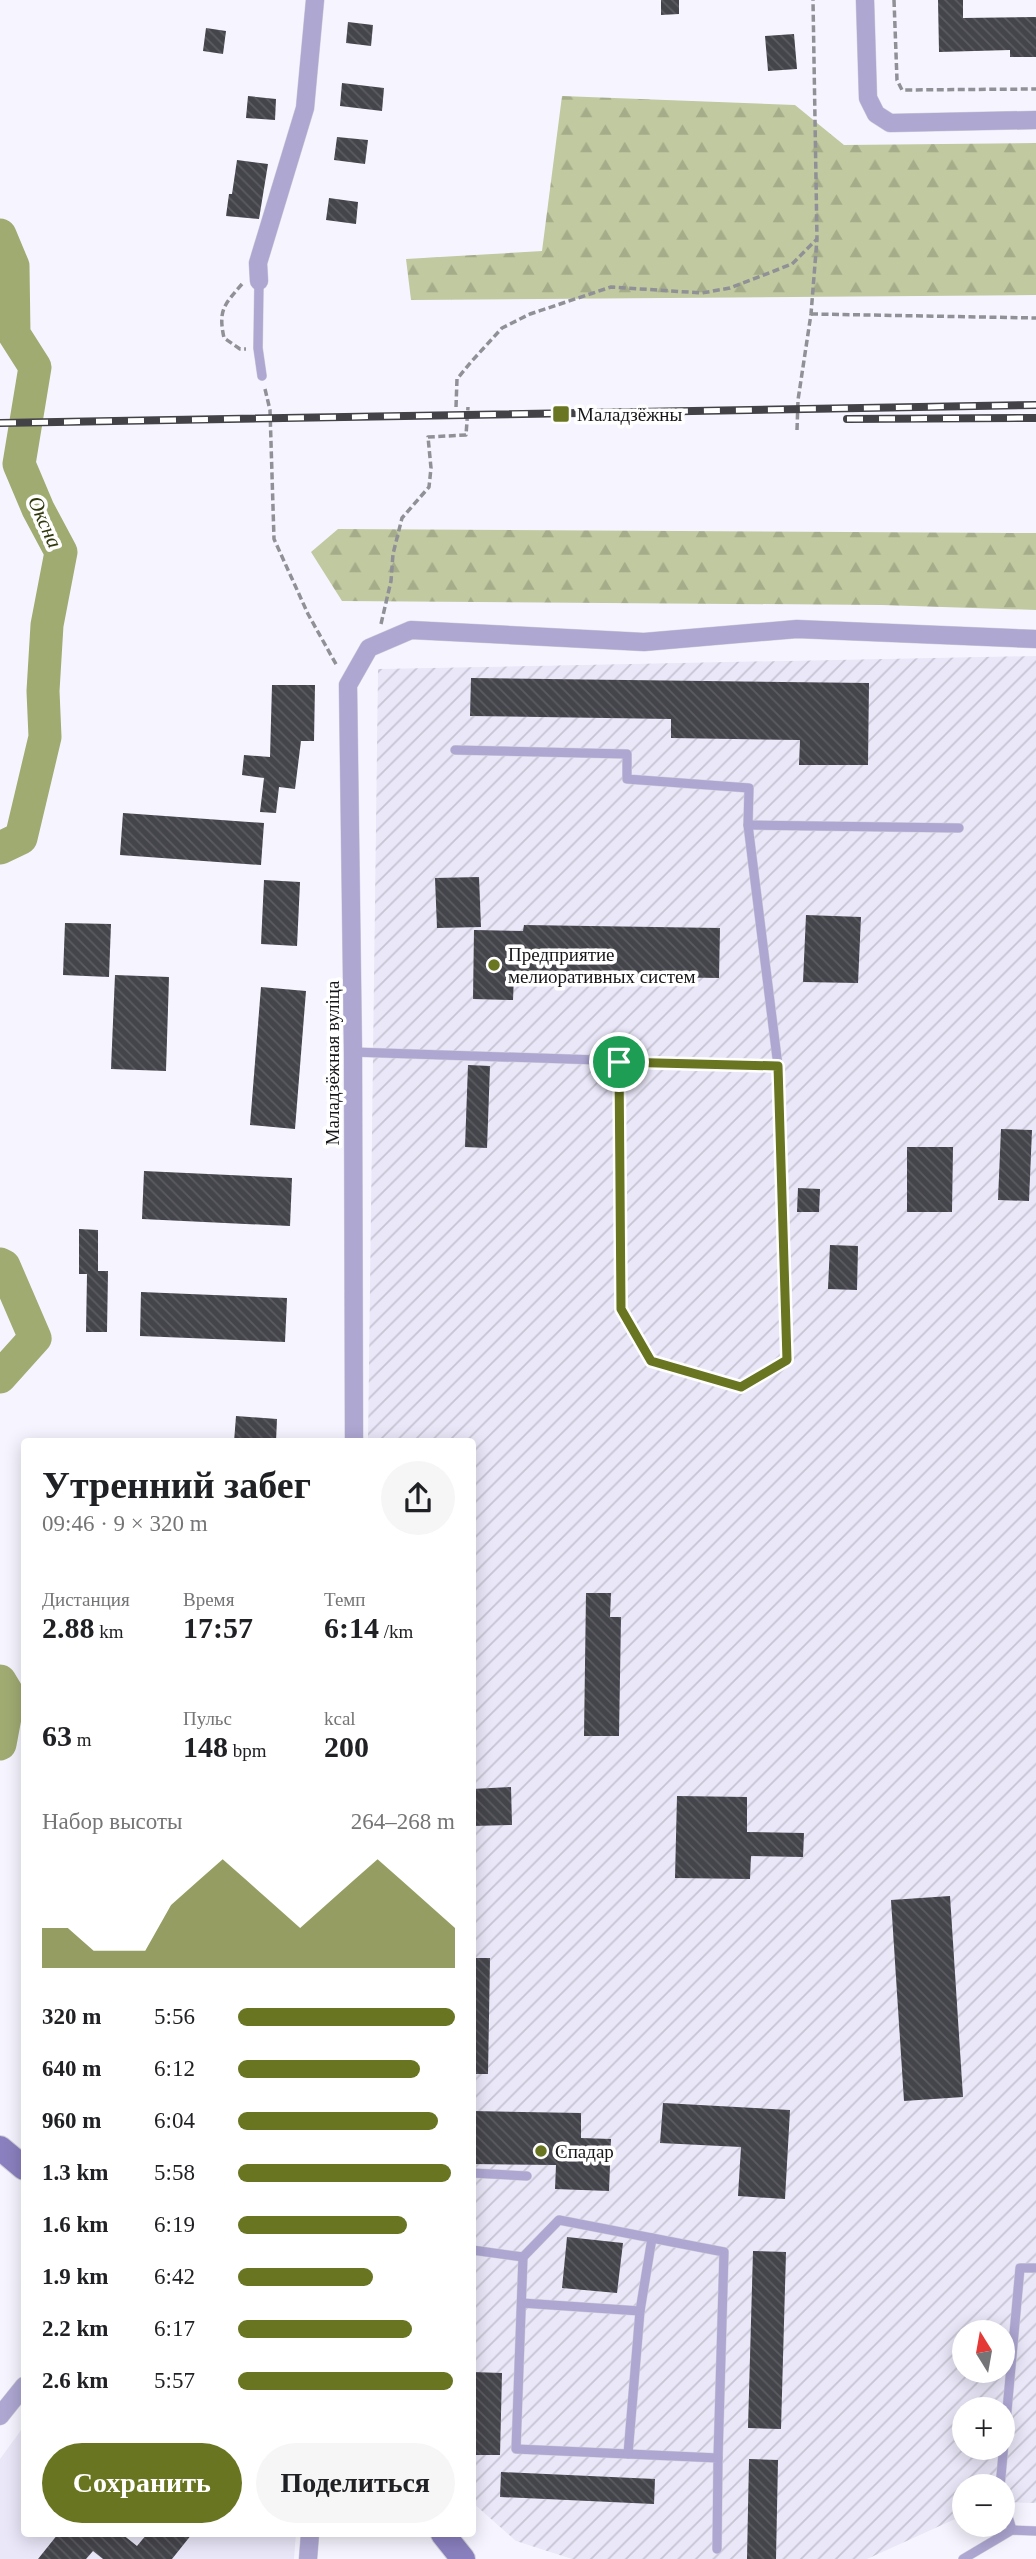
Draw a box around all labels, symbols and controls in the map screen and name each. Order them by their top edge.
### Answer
marker: Маладзёжны [551,404,571,424]
place label: Маладзёжны [577,404,683,425]
water label: Оксна [23,492,67,552]
place label: Предприятие мелиоративных систем [508,944,695,987]
marker: Предприятие мелиоративных систем [486,957,502,973]
street label: Маладзёжная вуліца [322,980,343,1145]
pin [589,1032,649,1092]
icon: arrive [600,1043,638,1081]
button: share [381,1461,455,1535]
text: Утренний забег [42,1464,311,1506]
text: 09:46 · 9 × 320 m [42,1511,208,1536]
text: Дистанция [42,1589,130,1610]
text: Время [183,1589,234,1610]
text: Темп [324,1589,366,1610]
text: 2.88 [42,1611,95,1644]
text: 17:57 [183,1611,253,1644]
text: 6:14 [324,1611,379,1644]
text: km [95,1621,124,1642]
text: /km [379,1621,413,1642]
text: Пульс [183,1708,232,1729]
text: kcal [324,1708,356,1729]
text: 63 [42,1719,72,1752]
text: m [72,1729,92,1750]
text: 148 [183,1730,228,1763]
text: 200 [324,1730,369,1763]
text: bpm [228,1740,267,1761]
text: Набор высоты [42,1809,183,1834]
text: 264–268 m [351,1809,455,1834]
text: 320 m [42,2004,101,2029]
text: 5:56 [154,2004,195,2029]
text: 640 m [42,2056,101,2081]
text: 6:12 [154,2056,195,2081]
text: 960 m [42,2108,101,2133]
text: 6:04 [154,2108,195,2133]
place label: Спадар [555,2141,614,2162]
marker: Спадар [533,2143,549,2159]
text: 1.3 km [42,2160,108,2185]
text: 5:58 [154,2160,195,2185]
text: 1.6 km [42,2212,108,2237]
text: 6:19 [154,2212,195,2237]
text: 1.9 km [42,2264,108,2289]
text: 6:42 [154,2264,195,2289]
text: 2.2 km [42,2316,108,2341]
text: 6:17 [154,2316,195,2341]
north arrow [952,2320,1015,2384]
map controls [952,2320,1015,2537]
text: 2.6 km [42,2368,108,2393]
text: 5:57 [154,2368,195,2393]
button: + [952,2397,1015,2460]
button: Сохранить [42,2443,242,2523]
button: Поделиться [256,2443,455,2523]
button: − [952,2474,1015,2537]

